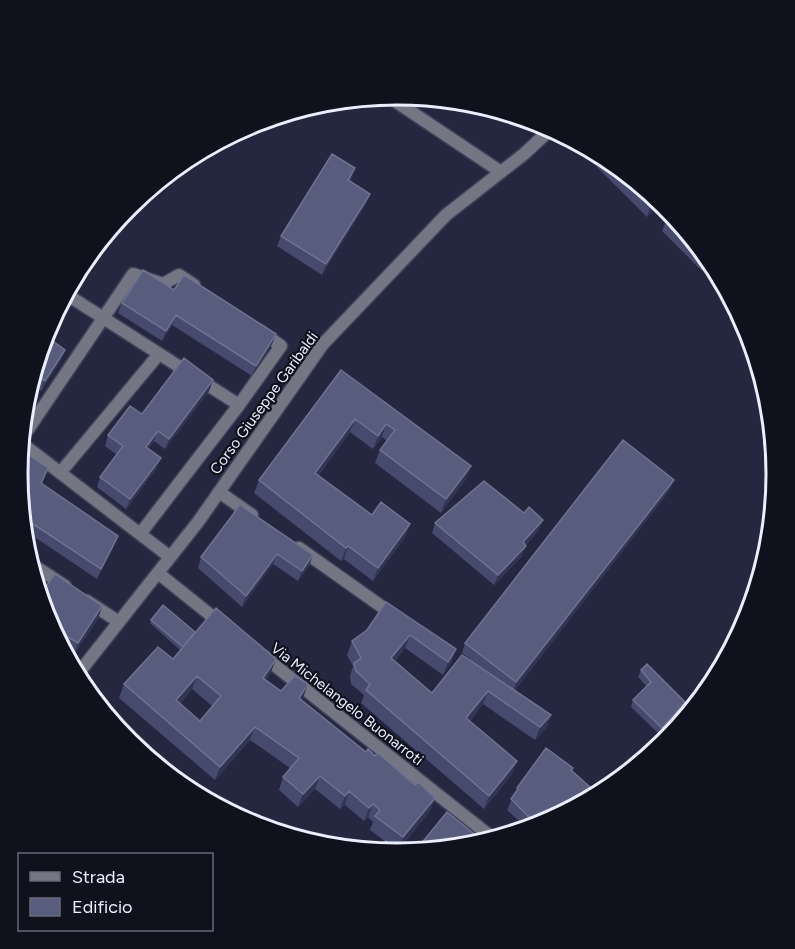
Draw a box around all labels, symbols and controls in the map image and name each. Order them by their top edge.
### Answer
street label: Corso Giuseppe Garibaldi [206,328,322,478]
street label: Via Michelangelo Buonarroti [267,639,427,769]
legend [18,853,213,931]
text: Strada [72,866,125,888]
text: Edificio [72,896,133,918]

